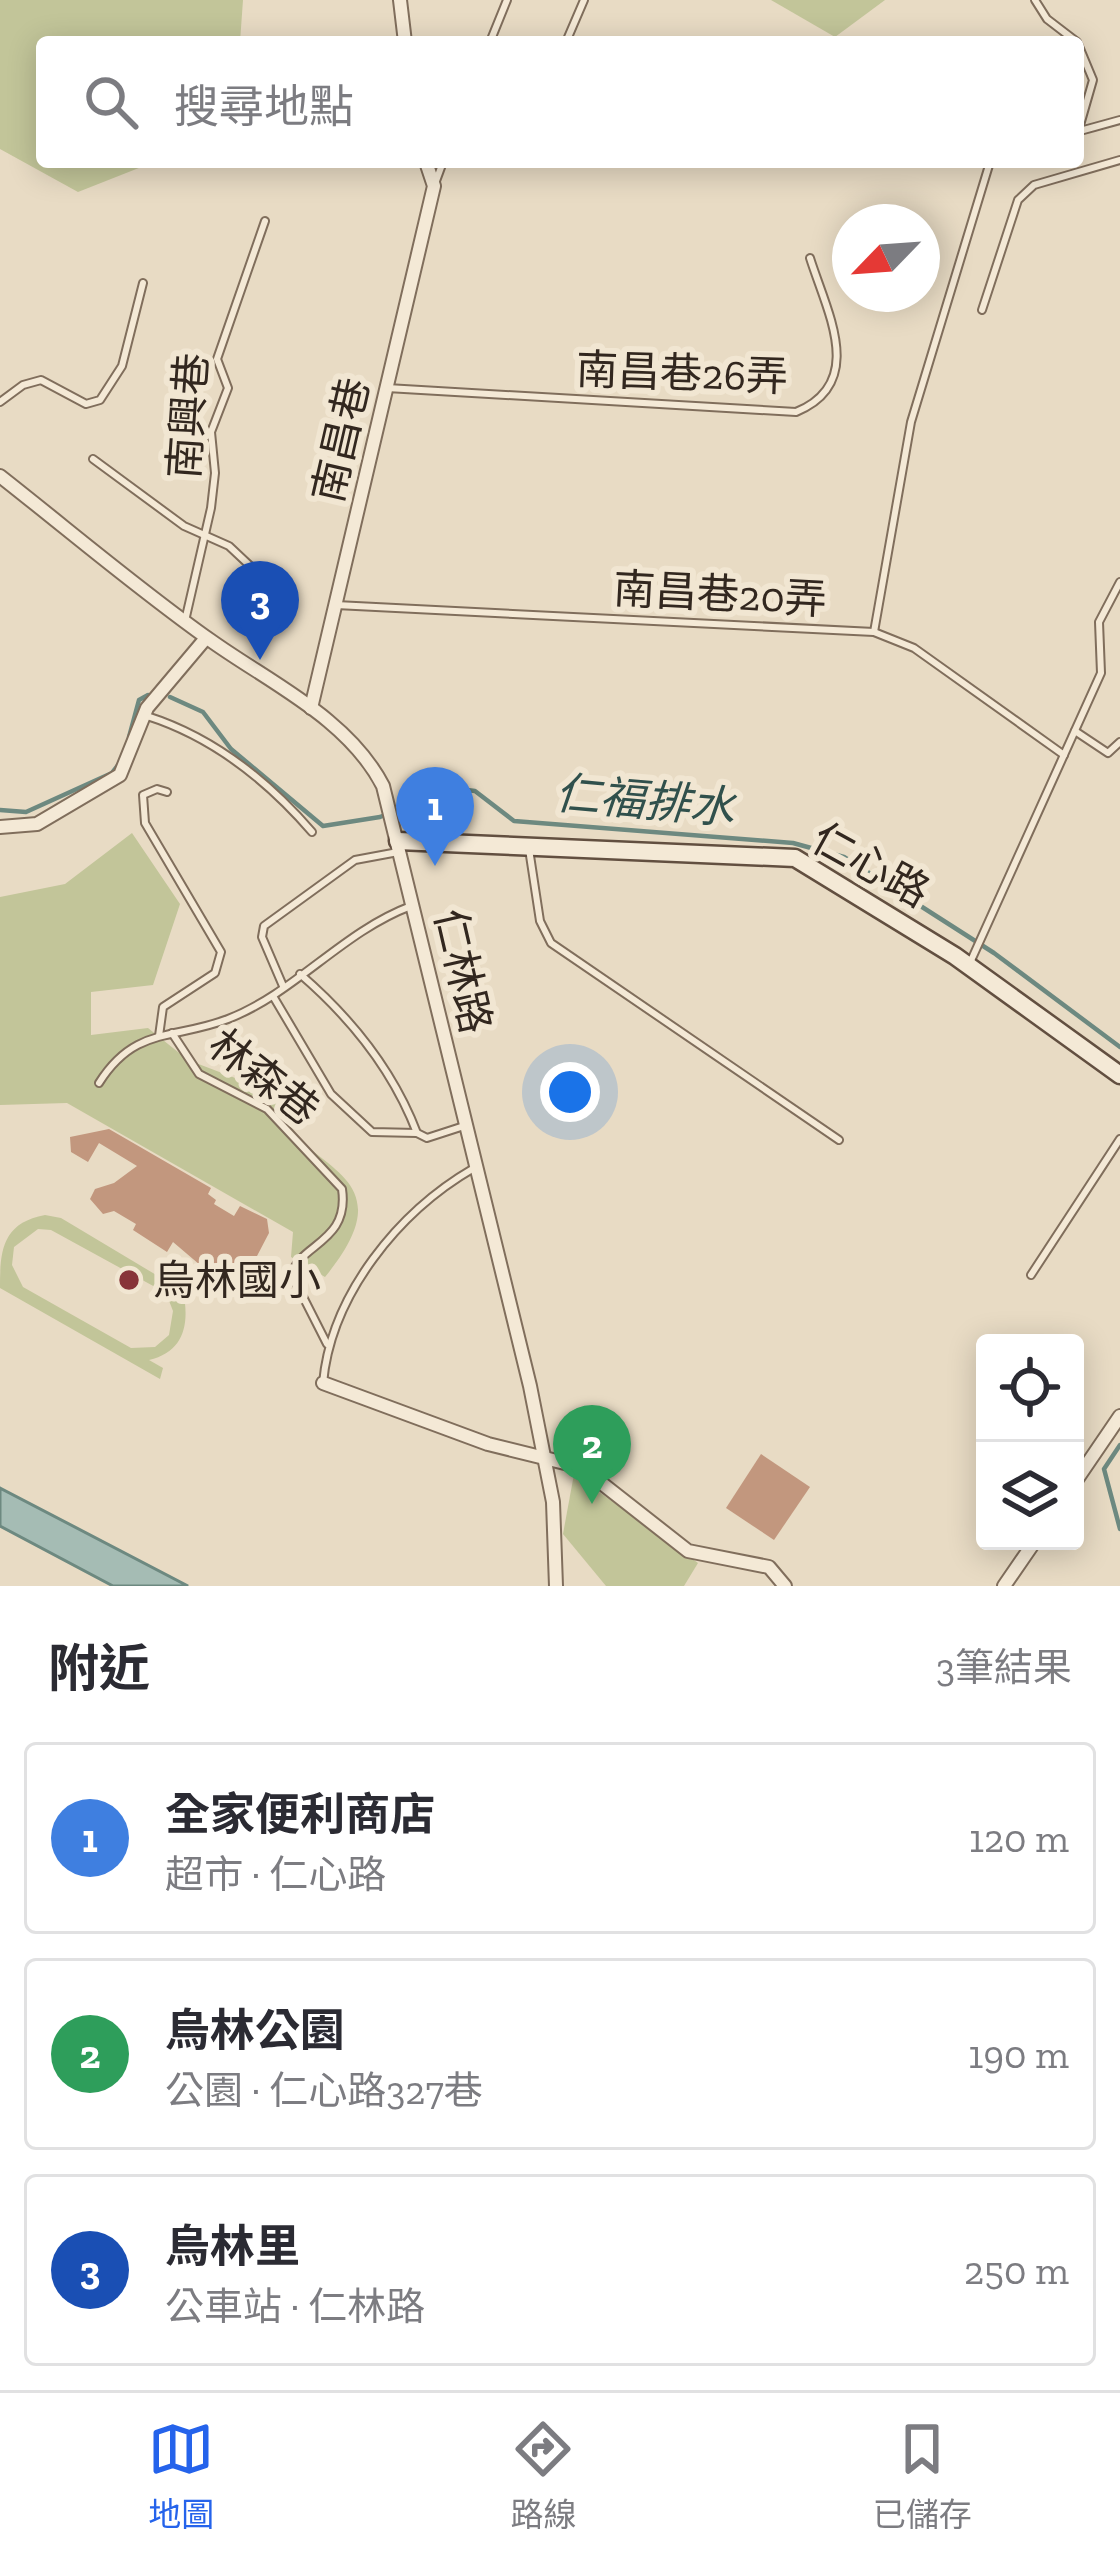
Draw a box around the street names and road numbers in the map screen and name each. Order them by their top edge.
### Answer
street label: 南昌巷26弄 [575,344,789,402]
street label: 南興巷 [158,351,218,481]
street label: 南昌巷 [302,373,380,507]
street label: 南昌巷20弄 [612,563,828,625]
street label: 仁心路 [804,812,938,918]
street label: 仁林路 [424,904,502,1038]
street label: 林森巷 [199,1018,329,1136]

